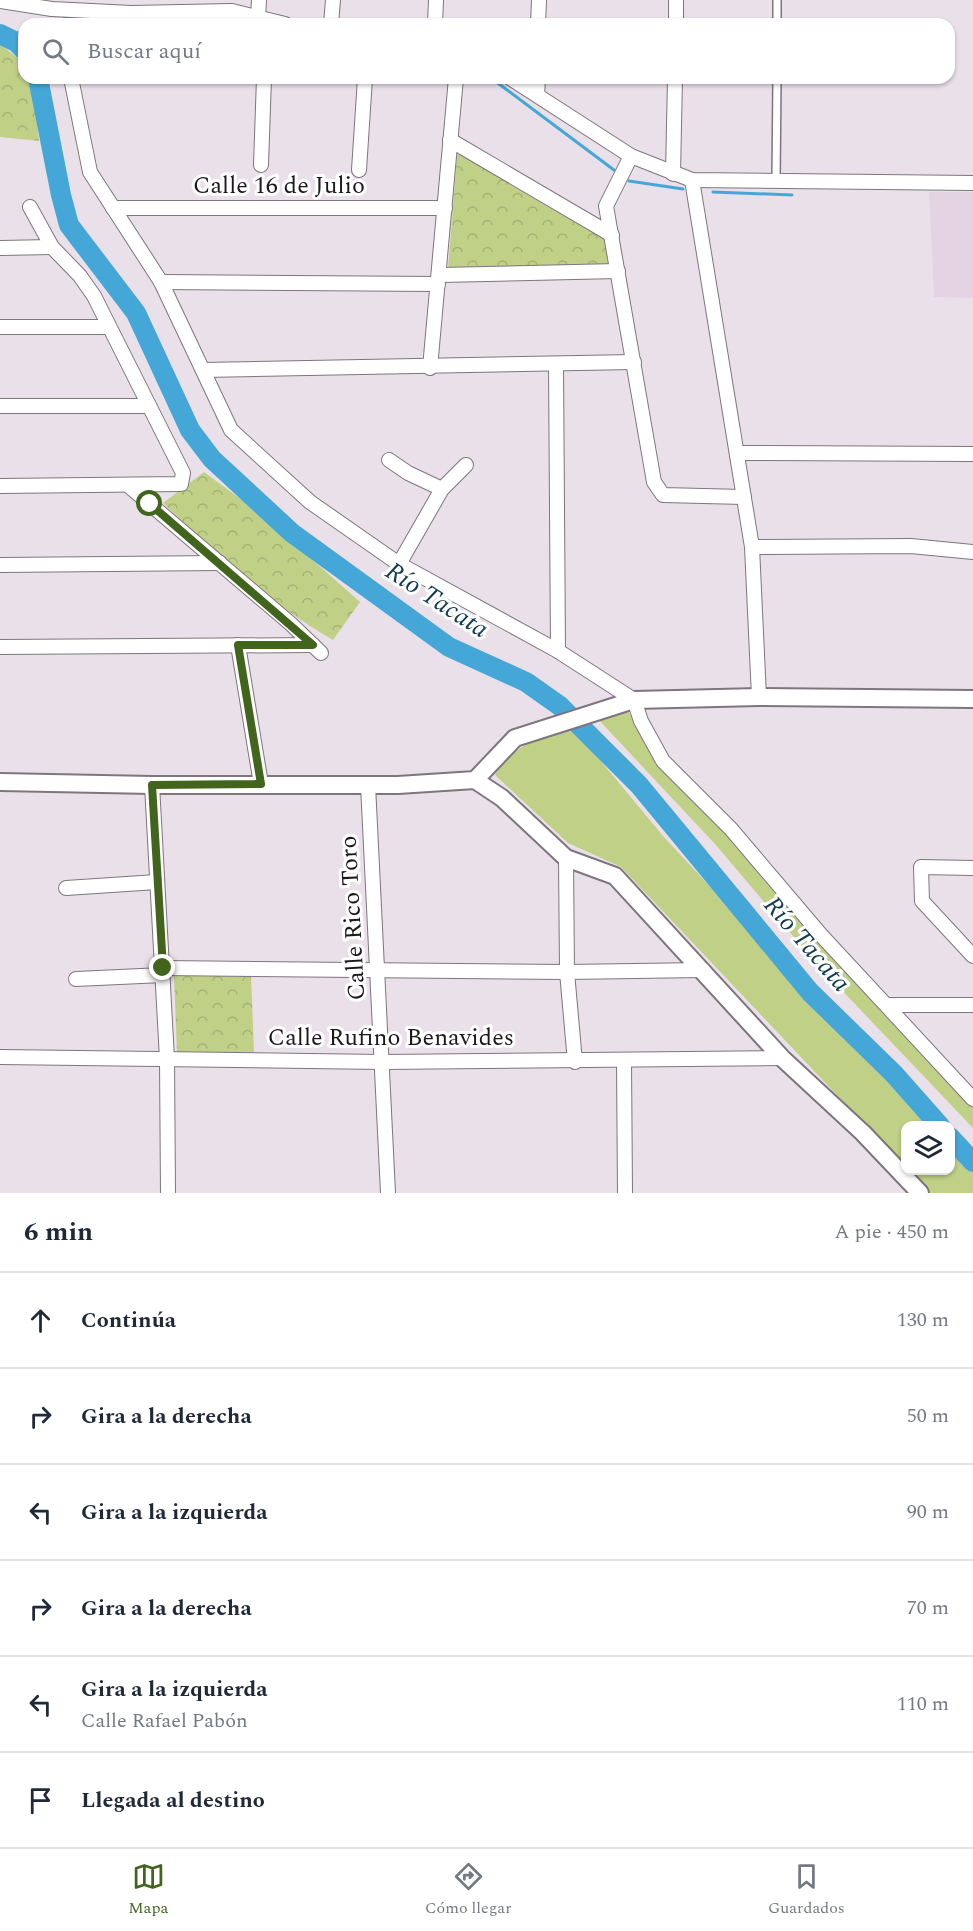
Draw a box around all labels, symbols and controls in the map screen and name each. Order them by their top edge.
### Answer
search box [18,18,955,84]
icon: search [39,35,72,68]
text: Buscar aquí [87,35,201,68]
street label: Calle 16 de Julio [193,168,365,204]
route start [136,490,162,516]
water label: Río Tacata [377,551,497,649]
street label: Calle Rico Toro [331,835,375,1001]
water label: Río Tacata [754,887,860,1001]
route end [149,954,175,980]
street label: Calle Rufino Benavides [268,1020,514,1056]
map controls [901,1121,955,1175]
button: layers [901,1121,955,1175]
text: 6 min [24,1212,93,1252]
text: A pie · 450 m [835,1217,949,1247]
icon: ahead [24,1304,57,1337]
text: Continúa [81,1304,176,1337]
text: 130 m [897,1305,949,1335]
icon: right [24,1400,57,1433]
text: Gira a la derecha [81,1400,252,1433]
text: 50 m [907,1401,949,1431]
icon: left [24,1496,57,1529]
text: Gira a la izquierda [81,1496,268,1529]
text: 90 m [907,1497,949,1527]
icon: right [24,1592,57,1625]
text: Gira a la derecha [81,1592,252,1625]
text: 70 m [907,1593,949,1623]
text: Gira a la izquierda [81,1673,268,1706]
icon: left [24,1688,57,1721]
text: 110 m [897,1689,949,1719]
text: Calle Rafael Pabón [81,1706,248,1736]
icon: arrive [24,1784,57,1817]
text: Llegada al destino [81,1784,265,1817]
tab: Mapa [128,1860,168,1920]
tab: Cómo llegar [425,1860,511,1920]
tab: Guardados [768,1860,845,1920]

